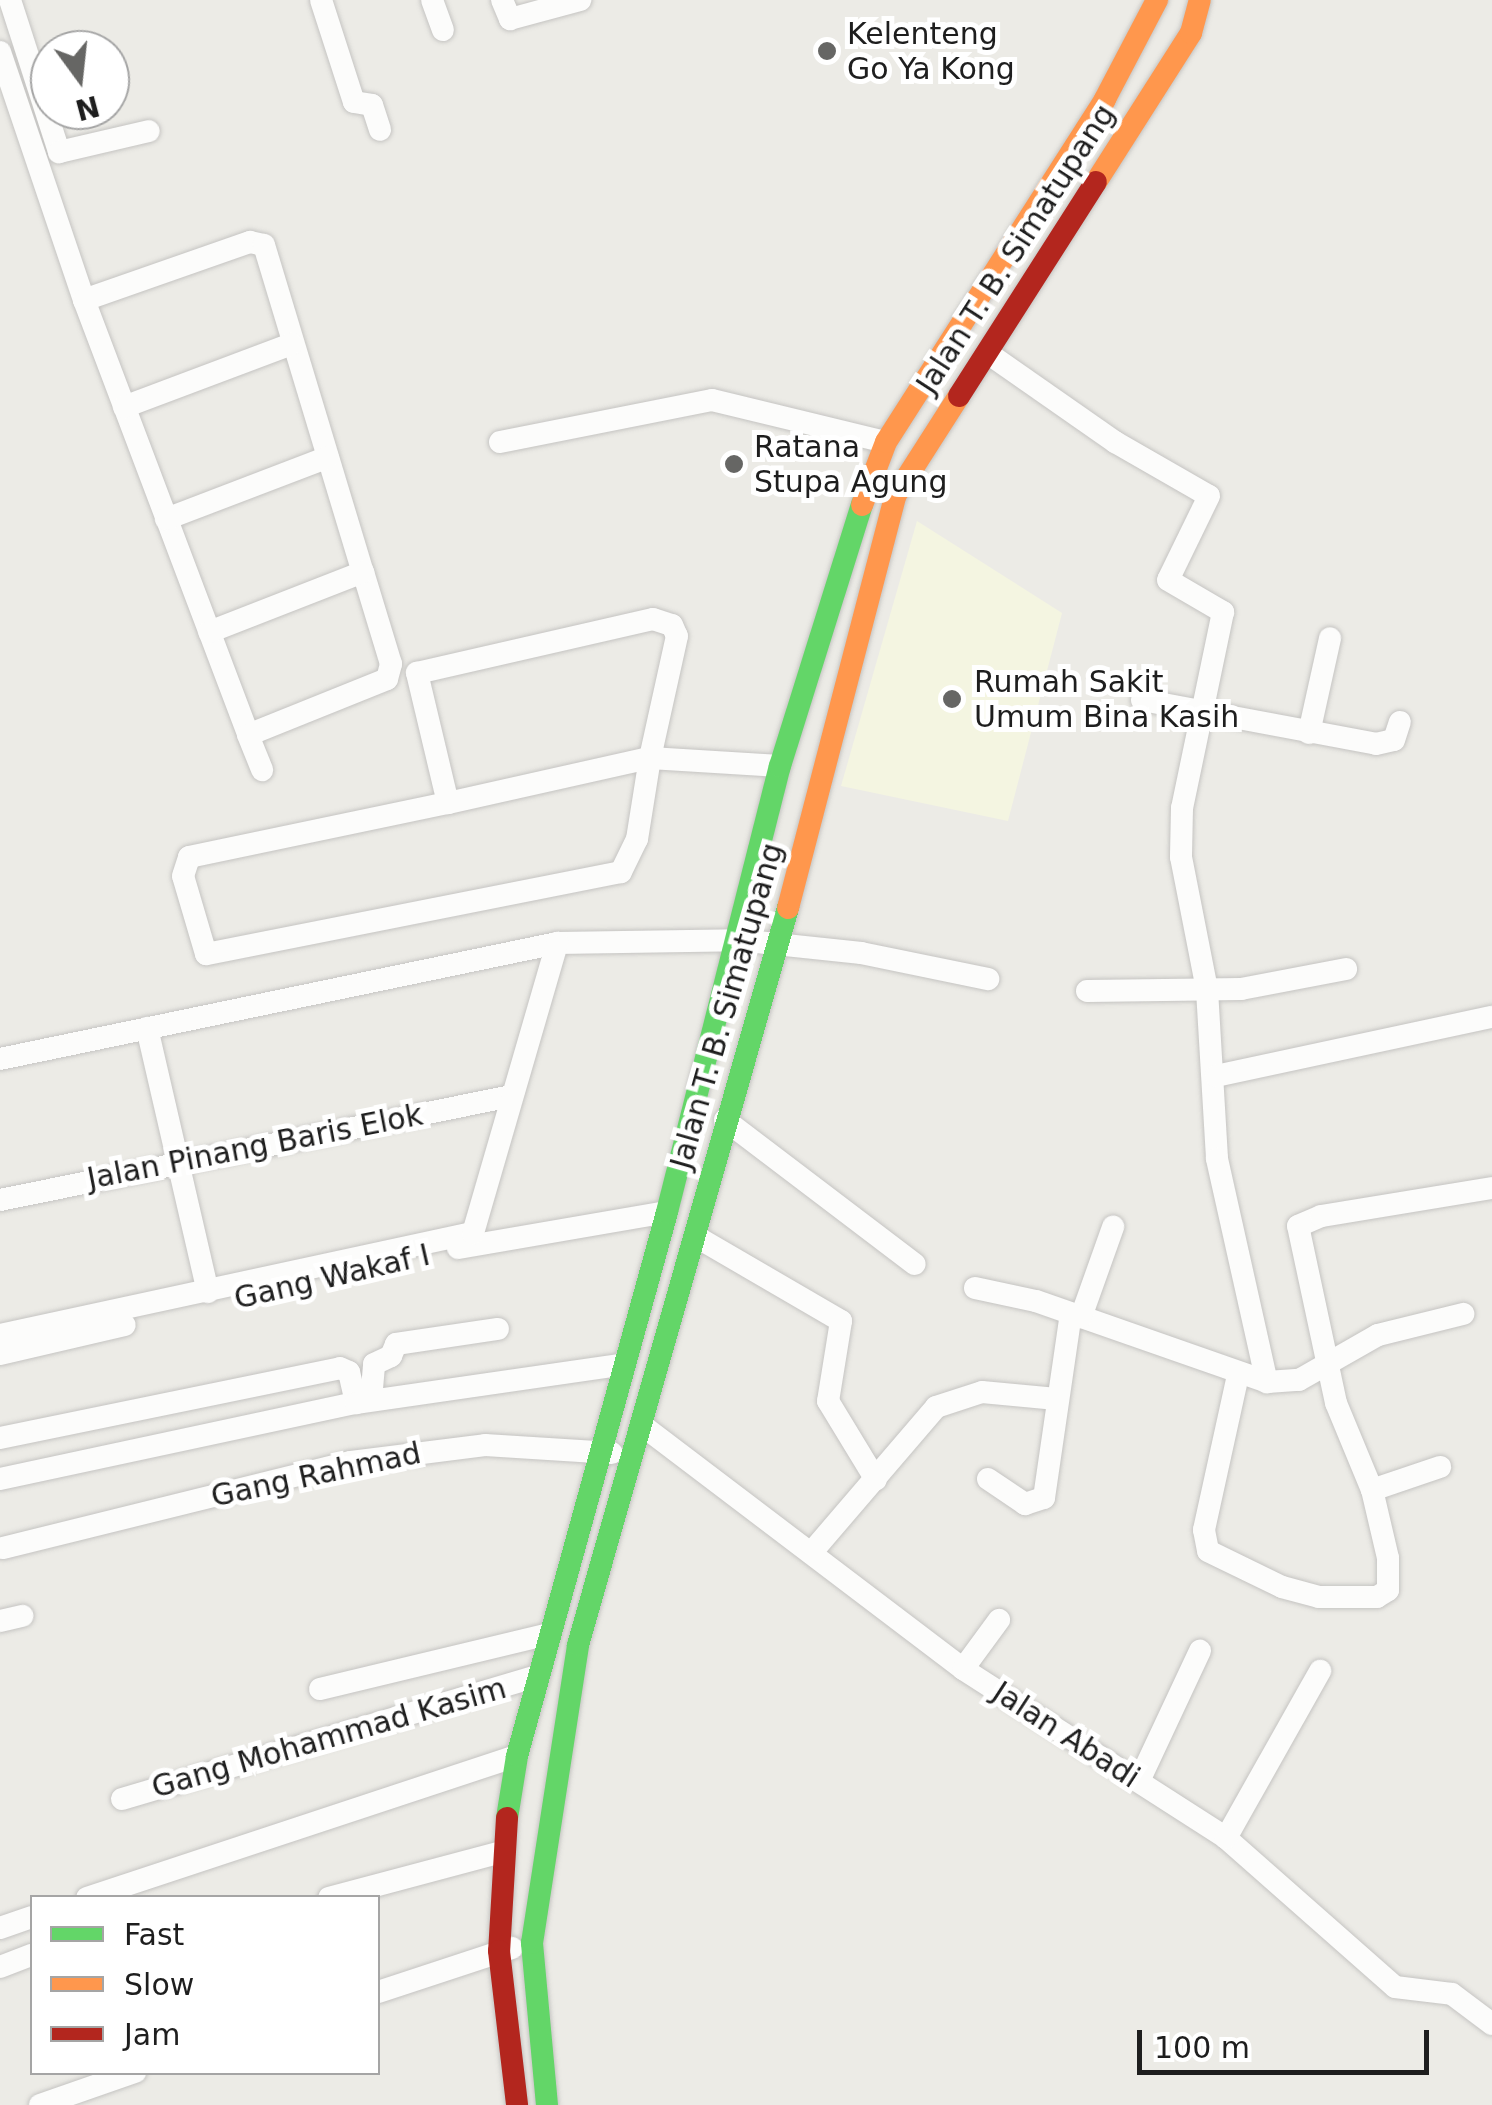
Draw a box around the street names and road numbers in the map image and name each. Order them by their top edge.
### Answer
street label: Jalan T. B. Simatupang [909,98,1123,400]
street label: Jalan T. B. Simatupang [663,839,791,1173]
street label: Jalan Pinang Baris Elok [84,1097,426,1197]
street label: Gang Wakaf I [231,1237,433,1317]
street label: Gang Rahmad [208,1435,424,1515]
street label: Gang Mohammad Kasim [148,1670,510,1806]
street label: Jalan Abadi [986,1674,1146,1796]

